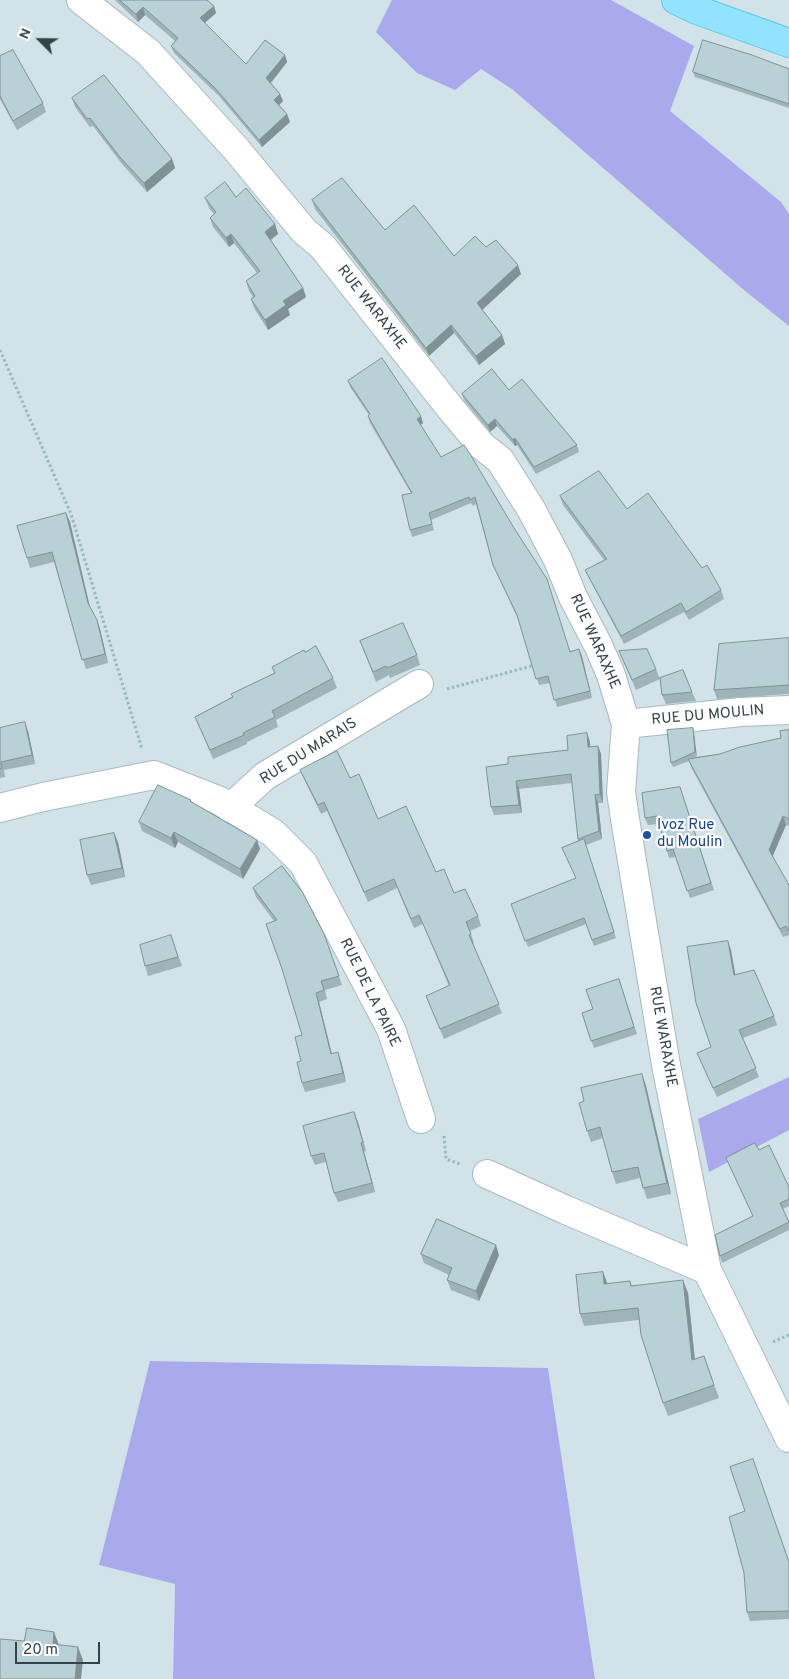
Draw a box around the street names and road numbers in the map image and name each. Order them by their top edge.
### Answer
street label: RUE WARAXHE [332,262,410,354]
street label: RUE WARAXHE [565,592,623,692]
street label: RUE DU MOULIN [651,702,765,730]
street label: RUE DU MARAIS [257,715,361,789]
street label: RUE DE LA PAIRE [335,936,403,1050]
street label: RUE WARAXHE [644,985,680,1089]

